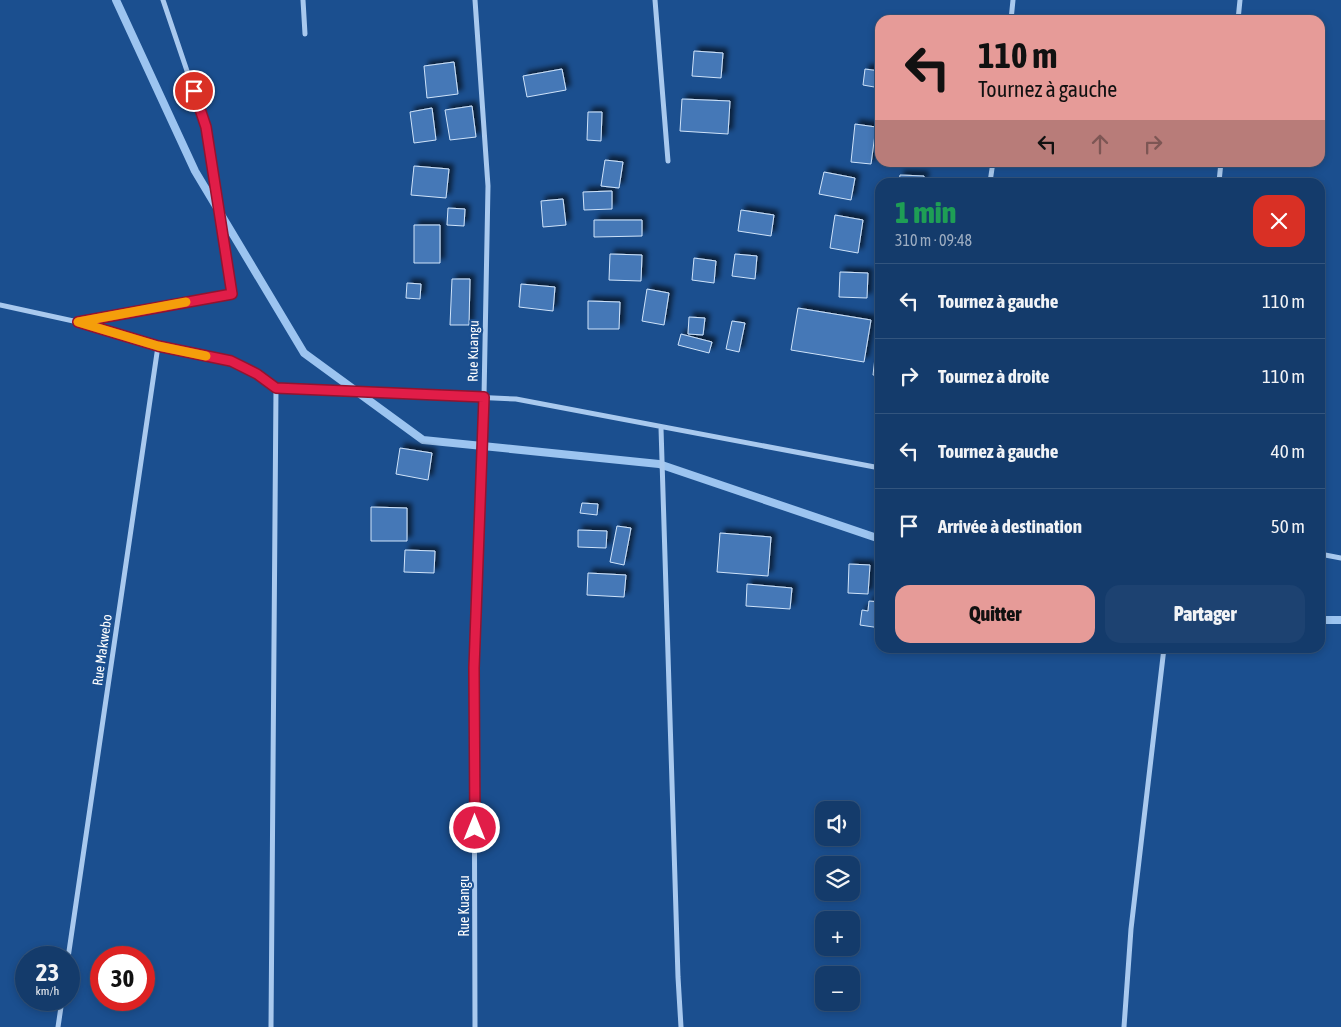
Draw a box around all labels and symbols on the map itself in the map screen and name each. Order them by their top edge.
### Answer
pin [173,70,215,112]
street label: Rue Kuangu [464,320,482,382]
street label: Rue Makwebo [89,613,115,687]
position arrow [448,801,500,853]
street label: Rue Kuangu [456,875,472,937]
speed limit sign: 30 [90,946,155,1011]

